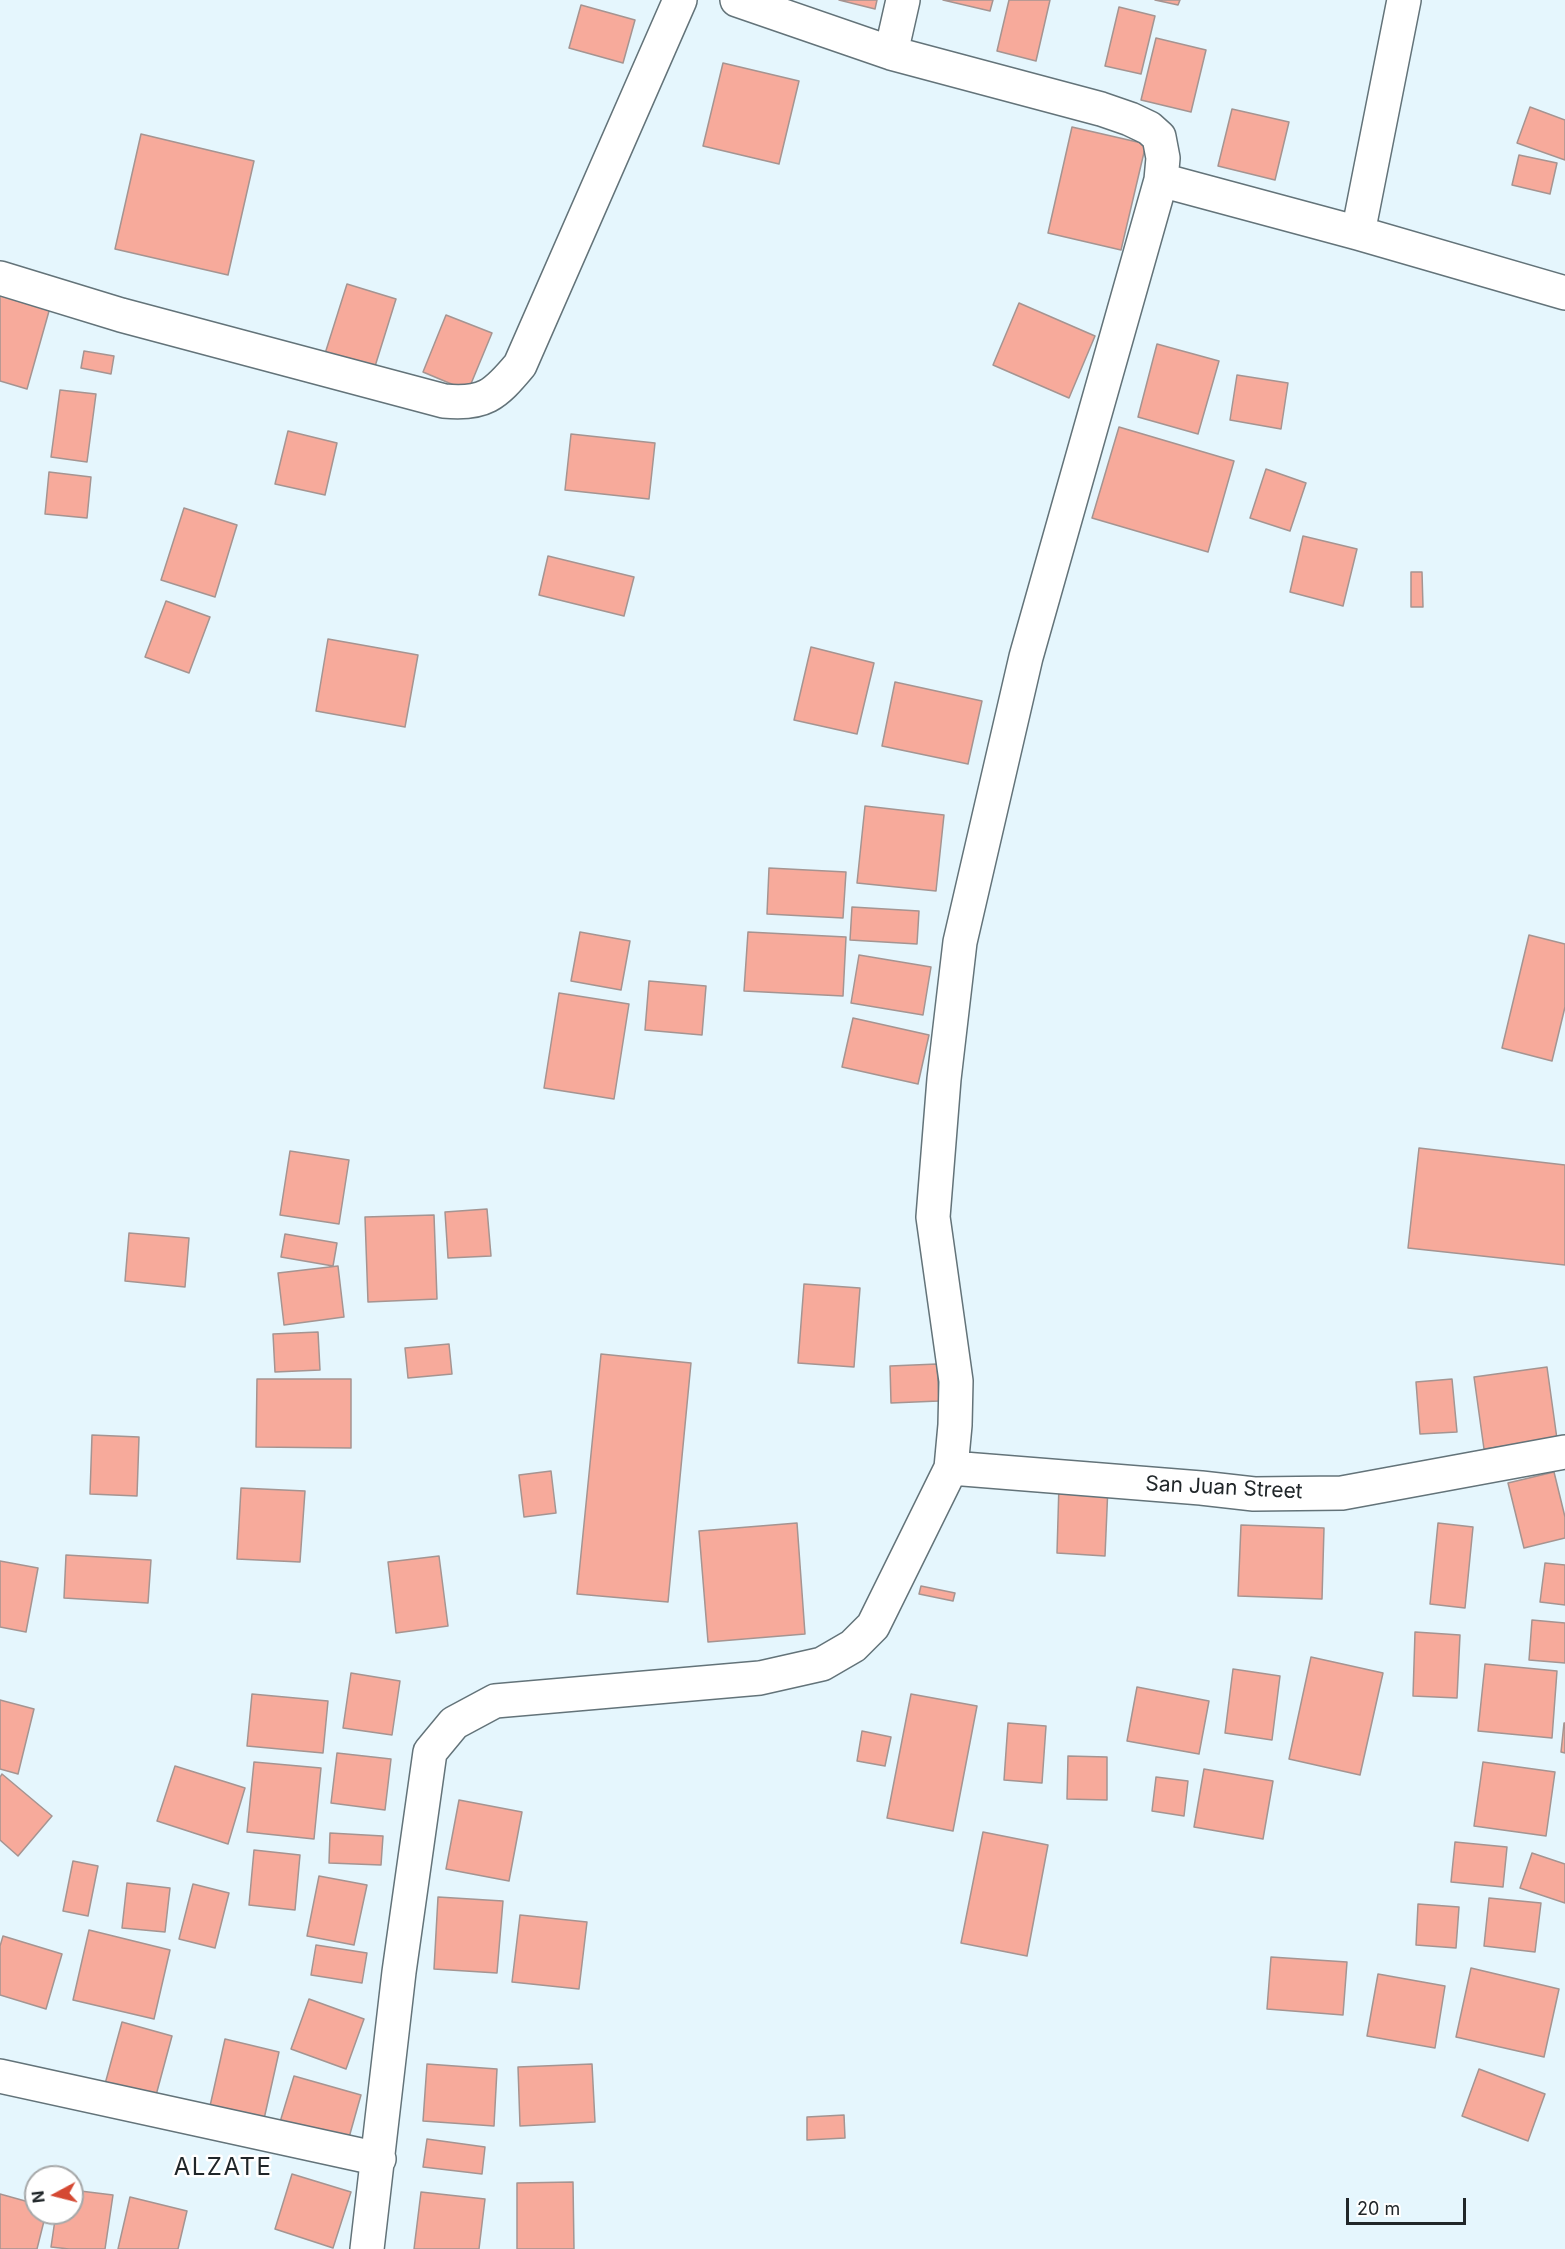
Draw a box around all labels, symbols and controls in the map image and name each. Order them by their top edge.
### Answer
street label: San Juan Street [1145,1471,1303,1505]
district label: ALZATE [174,2154,272,2182]
north arrow [24,2165,84,2225]
scale bar [1349,2186,1469,2224]
text: N [27,2190,49,2204]
text: 20 m [1357,2198,1400,2219]

